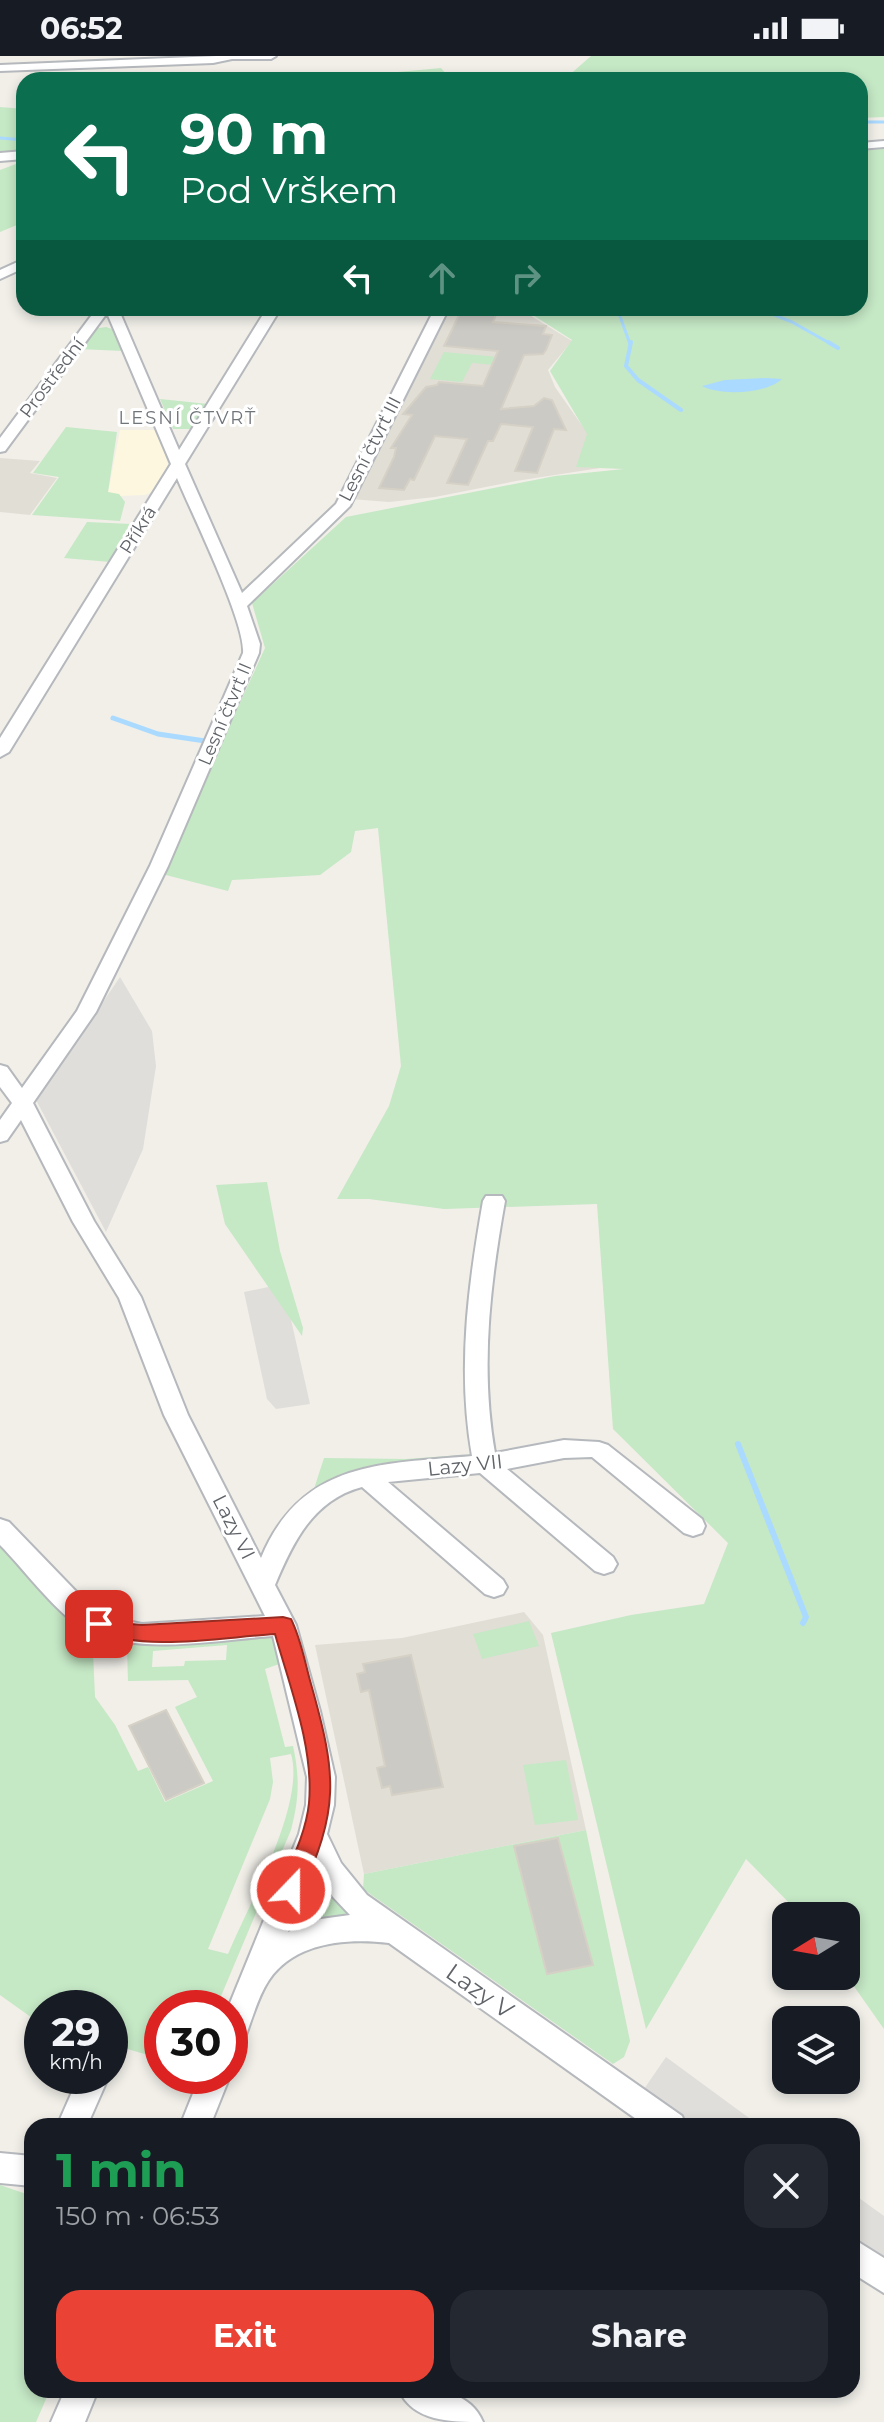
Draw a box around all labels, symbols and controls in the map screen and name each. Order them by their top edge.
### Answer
text: 06:52 [40,10,123,47]
text: 90 m [180,100,328,168]
icon: left [48,104,152,208]
text: Pod Vrškem [180,168,398,212]
icon: left [336,256,380,300]
icon: ahead [420,256,464,300]
icon: right [504,256,548,300]
street label: Prostřední [15,333,90,422]
street label: Lesní čtvrť III [334,393,406,505]
district label: LESNÍ ČTVRŤ [119,407,257,429]
street label: Příkrá [115,502,161,558]
street label: Lesní čtvrť II [194,659,256,769]
street label: Lazy VII [426,1449,504,1481]
street label: Lazy VI [208,1491,260,1563]
pin [65,1590,133,1658]
icon: arrive [77,1602,121,1646]
position arrow [249,1848,333,1932]
north arrow [772,1902,860,1990]
map controls [772,1902,860,2094]
street label: Lazy V [440,1957,520,2025]
speed limit sign: 30 [144,1990,248,2094]
button: layers [772,2006,860,2094]
text: 29 [51,2007,101,2056]
text: km/h [49,2050,103,2074]
text: 1 min [56,2141,186,2199]
button: close [744,2144,828,2228]
text: 150 m · 06:53 [56,2200,220,2232]
button: Exit [56,2290,434,2382]
button: Share [450,2290,828,2382]

